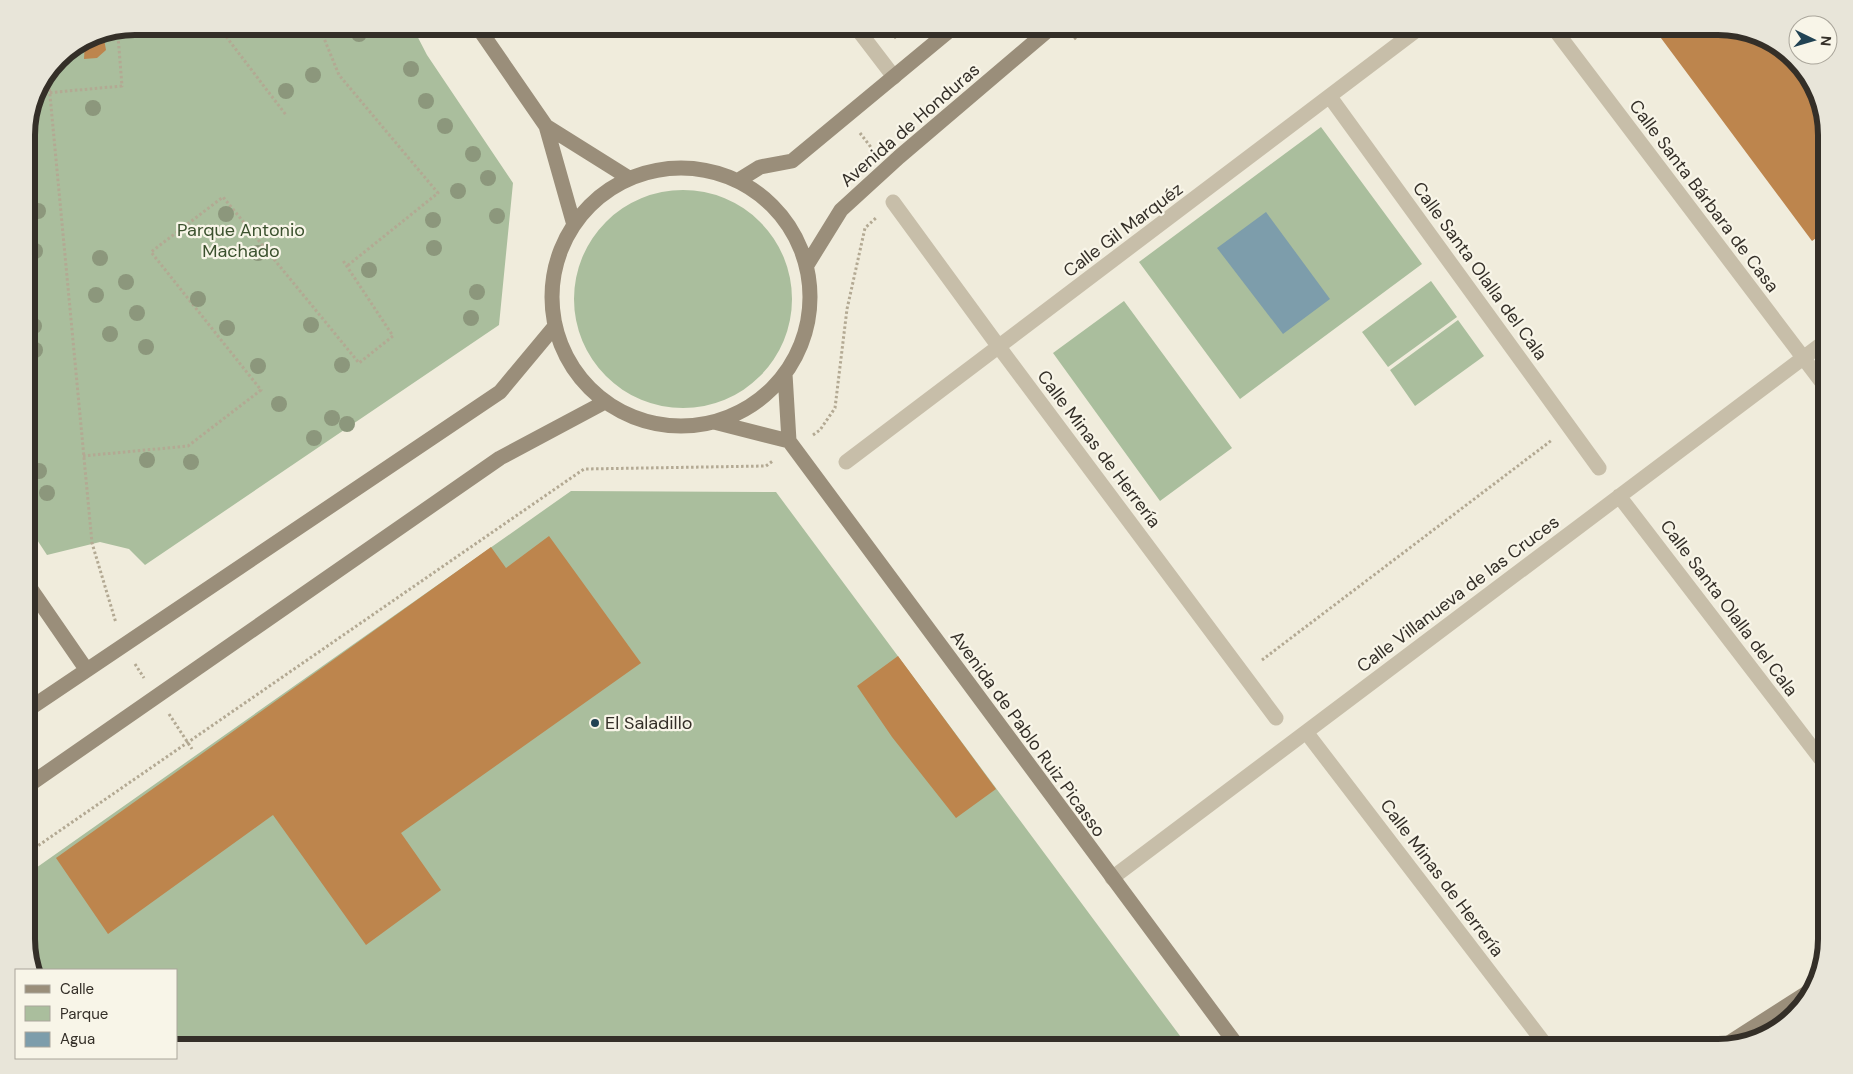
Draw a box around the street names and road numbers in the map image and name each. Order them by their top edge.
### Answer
street label: Avenida de Honduras [835,58,985,192]
street label: Calle Santa Bárbara de Casa [1624,95,1784,297]
street label: Calle Gil Marquéz [1058,177,1188,283]
street label: Calle Santa Olalla del Cala [1407,177,1553,365]
street label: Calle Minas de Herrería [1032,365,1166,533]
street label: Calle Villanueva de las Cruces [1352,510,1564,678]
street label: Calle Santa Olalla del Cala [1655,515,1803,701]
street label: Avenida de Pablo Ruiz Picasso [945,626,1111,842]
street label: Calle Minas de Herrería [1375,794,1509,962]

